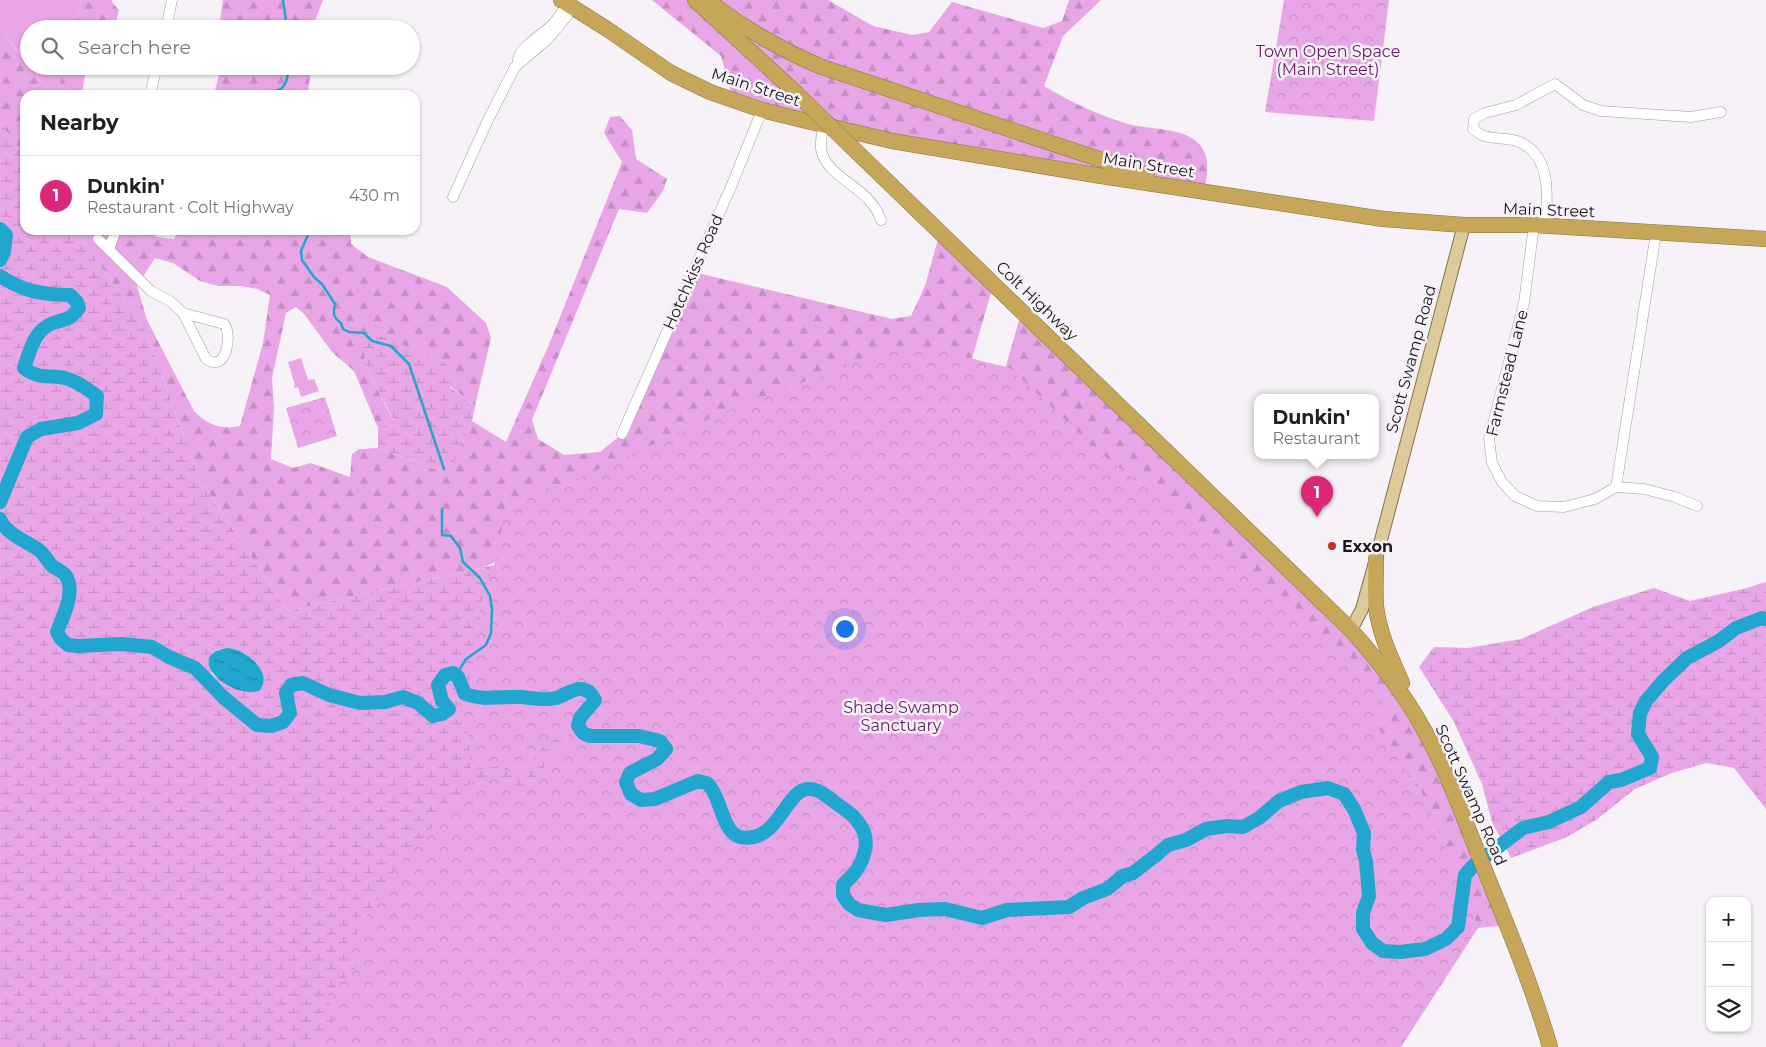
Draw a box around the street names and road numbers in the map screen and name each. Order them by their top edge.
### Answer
street label: Main Street [709,64,803,110]
street label: Main Street [1102,148,1197,182]
street label: Main Street [1502,199,1596,221]
street label: Hotchkiss Road [659,211,727,333]
street label: Colt Highway [992,257,1082,345]
street label: Scott Swamp Road [1382,283,1440,435]
street label: Farmstead Lane [1482,308,1532,438]
street label: Scott Swamp Road [1431,722,1511,868]

